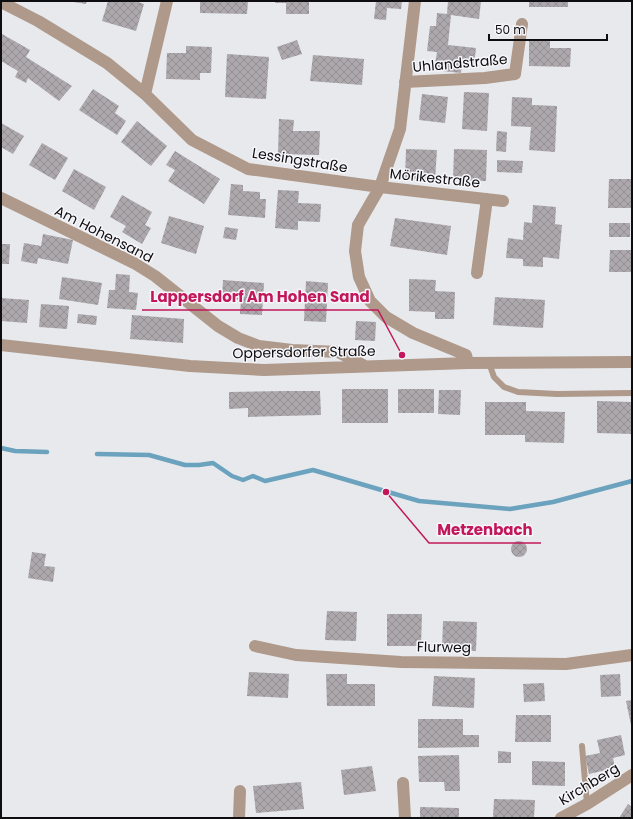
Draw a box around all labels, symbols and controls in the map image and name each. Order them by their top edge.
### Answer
scale bar [489,16,607,42]
text: 50 m [495,21,526,38]
street label: Uhlandstraße [412,49,509,77]
street label: Lessingstraße [251,143,350,177]
street label: Mörikestraße [389,163,482,193]
street label: Am Hohensand [51,201,157,267]
callout: Lappersdorf Am Hohen Sand [142,283,378,310]
text: Lappersdorf Am Hohen Sand [150,286,370,307]
street label: Oppersdorfer Straße [232,341,376,363]
callout: Metzenbach [429,516,541,543]
text: Metzenbach [437,519,533,540]
street label: Flurweg [417,637,471,657]
street label: Kirchberg [555,758,623,810]

